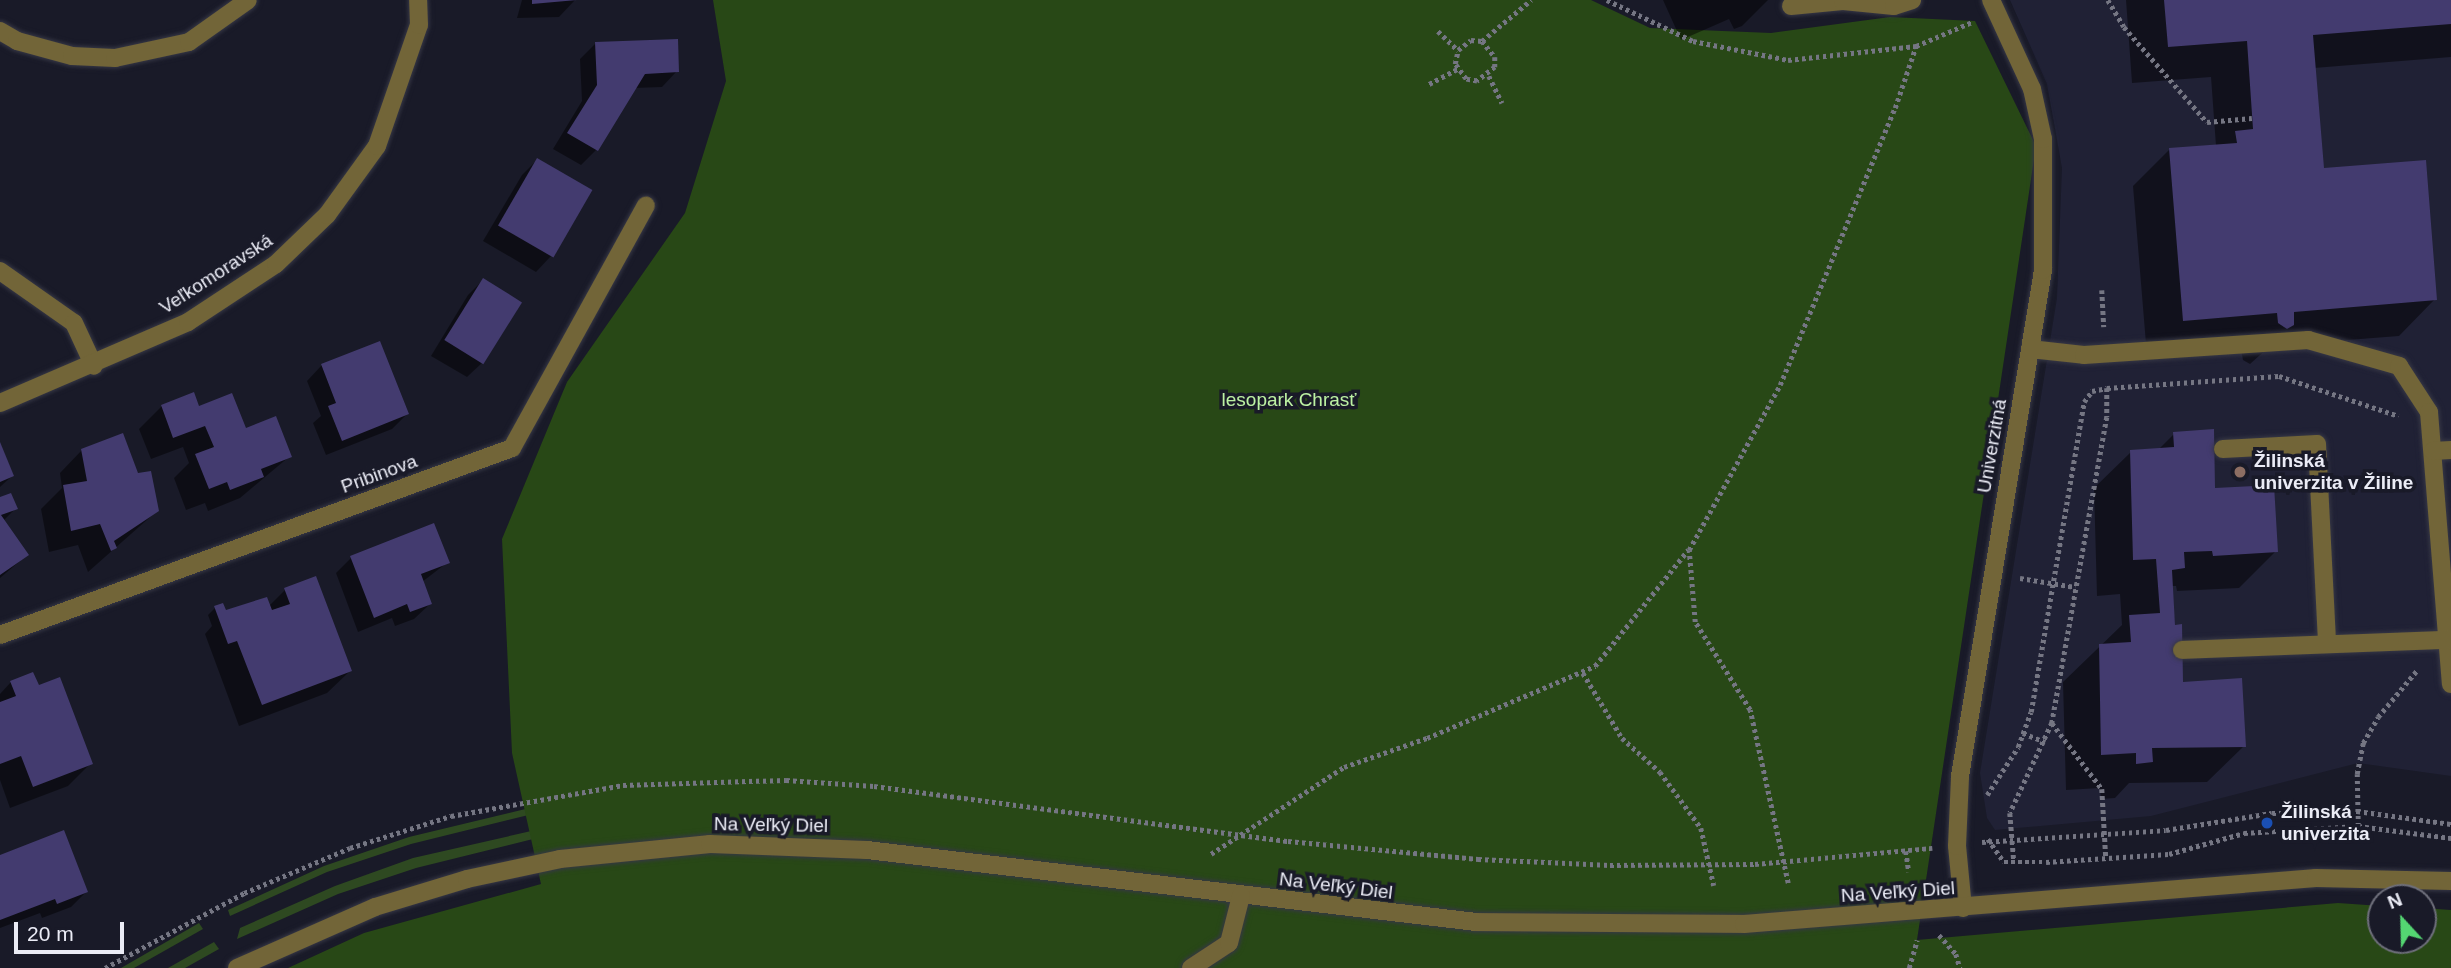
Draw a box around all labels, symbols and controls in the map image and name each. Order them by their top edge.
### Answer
street label: Veľkomoravská [155,229,277,319]
park label: lesopark Chrasť [1222,389,1356,411]
street label: Univerzitná [1973,397,2011,495]
street label: Pribinova [338,450,420,498]
place label: Žilinská univerzita v Žiline [2254,450,2413,494]
marker: Žilinská univerzita v Žiline [2232,464,2248,480]
place label: Žilinská univerzita [2281,801,2370,845]
street label: Na Veľký Diel [714,813,828,837]
marker: Žilinská univerzita [2259,815,2275,831]
street label: Na Veľký Diel [1278,868,1394,904]
street label: Na Veľký Diel [1840,877,1956,907]
north arrow [2367,884,2437,954]
text: N [2384,889,2405,913]
scale bar [18,908,128,952]
text: 20 m [27,922,74,945]

